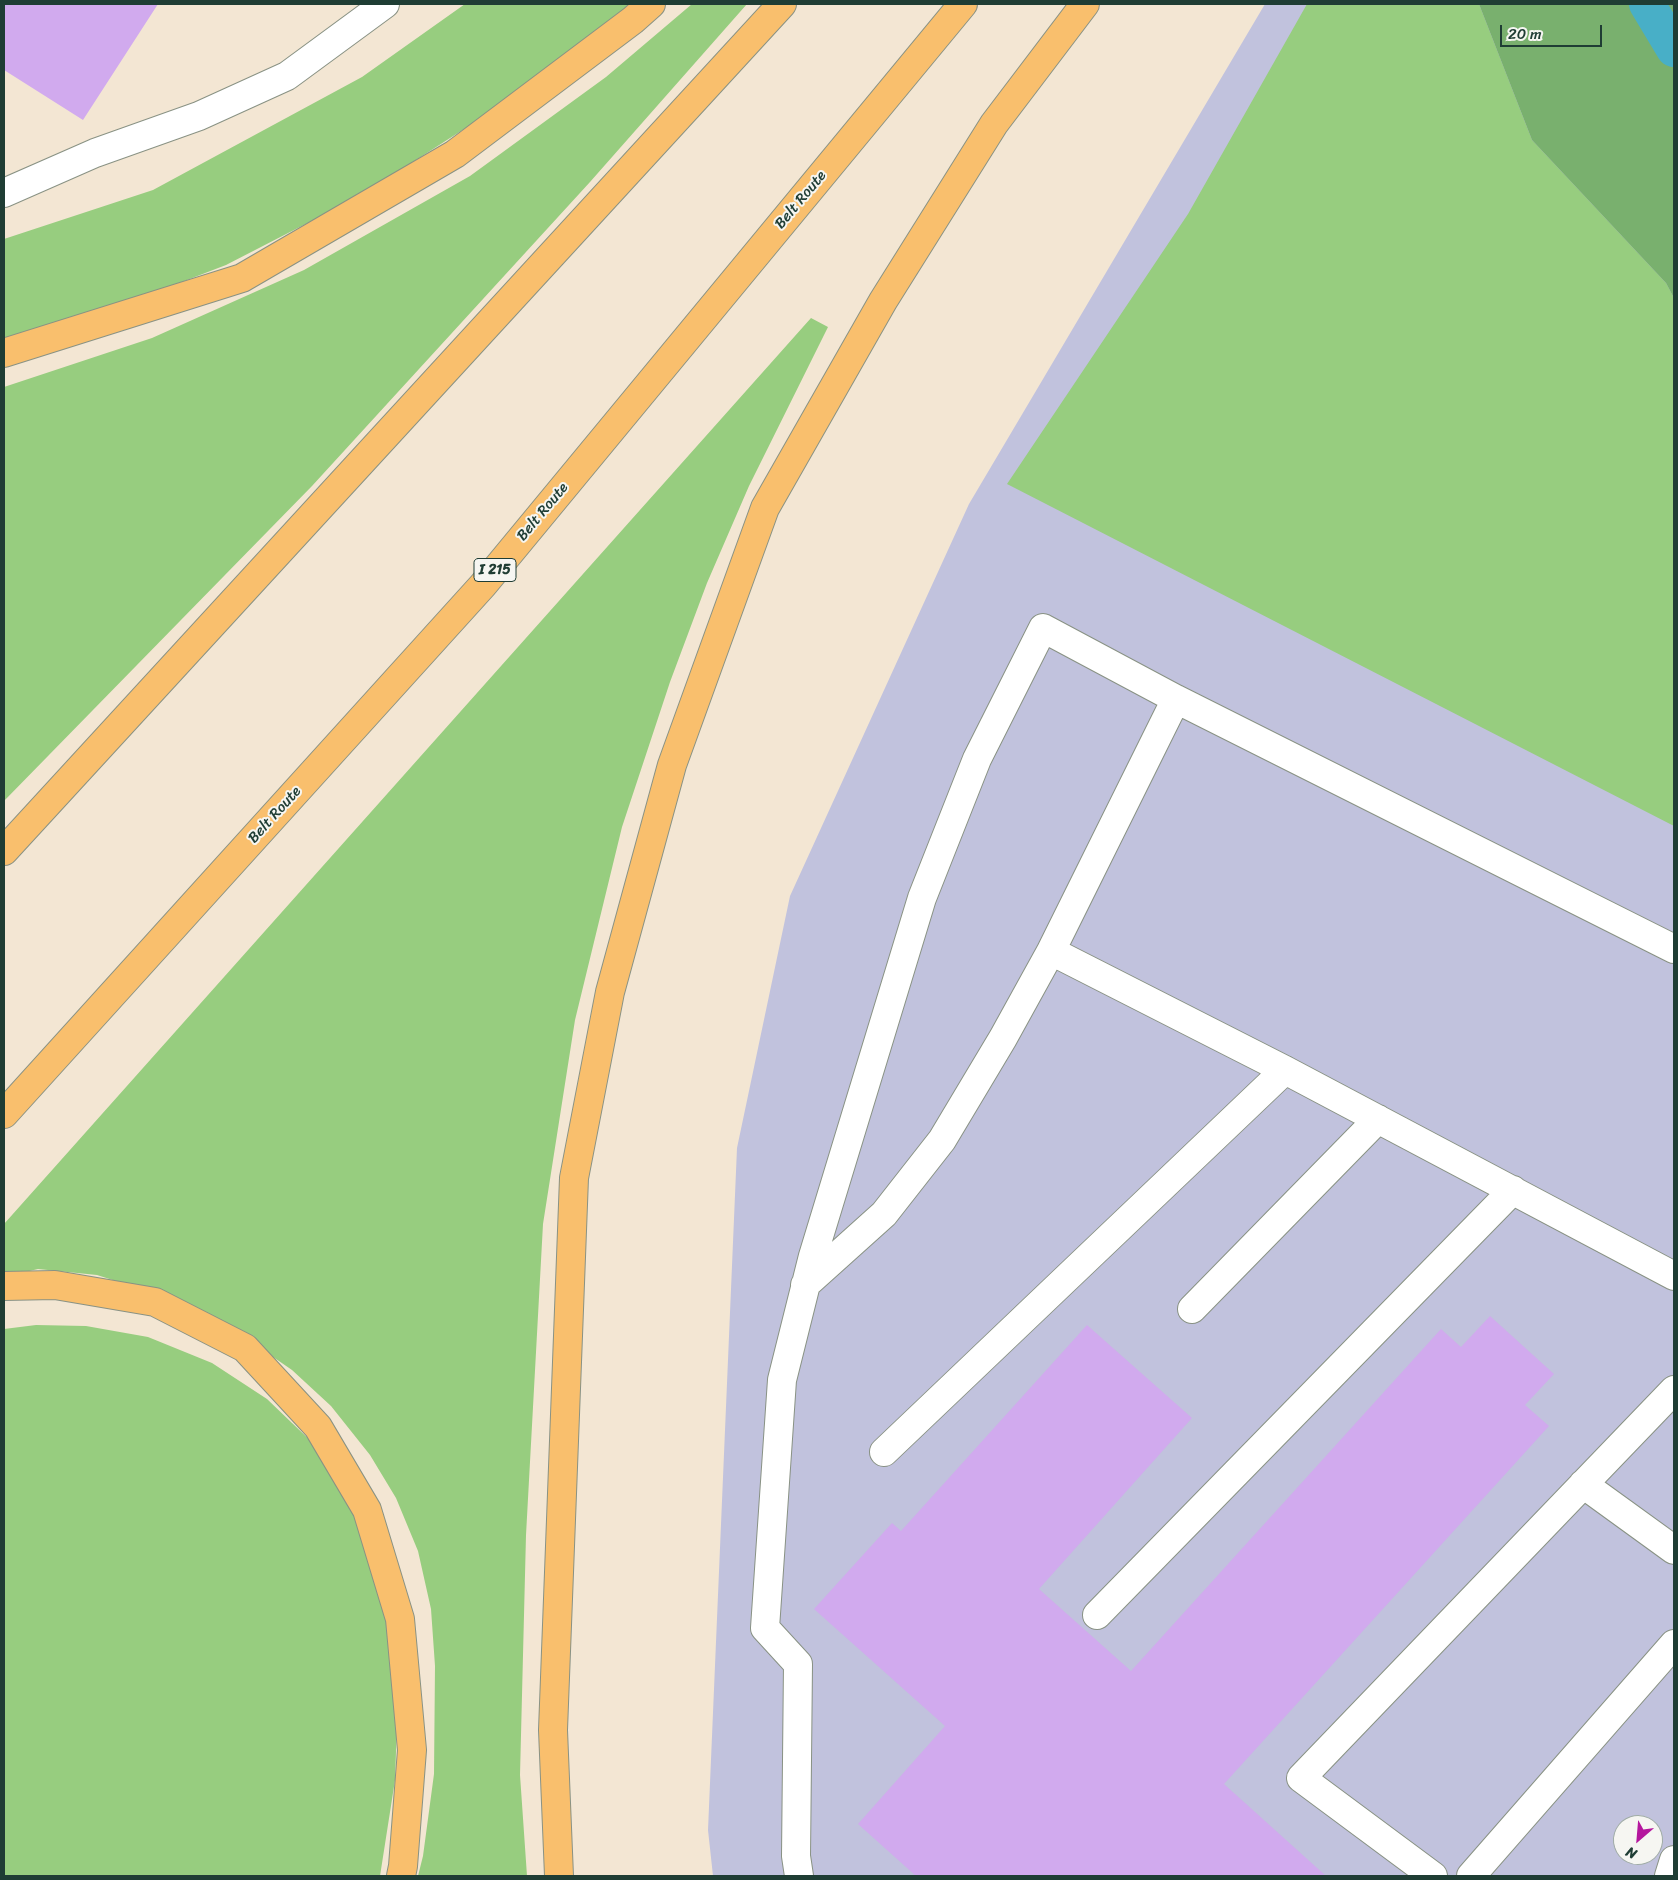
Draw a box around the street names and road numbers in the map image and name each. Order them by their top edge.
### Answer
street label: Belt Route [771,167,831,233]
street label: Belt Route [513,479,573,545]
road number: I 215 [474,558,516,582]
street label: Belt Route [245,783,305,847]

